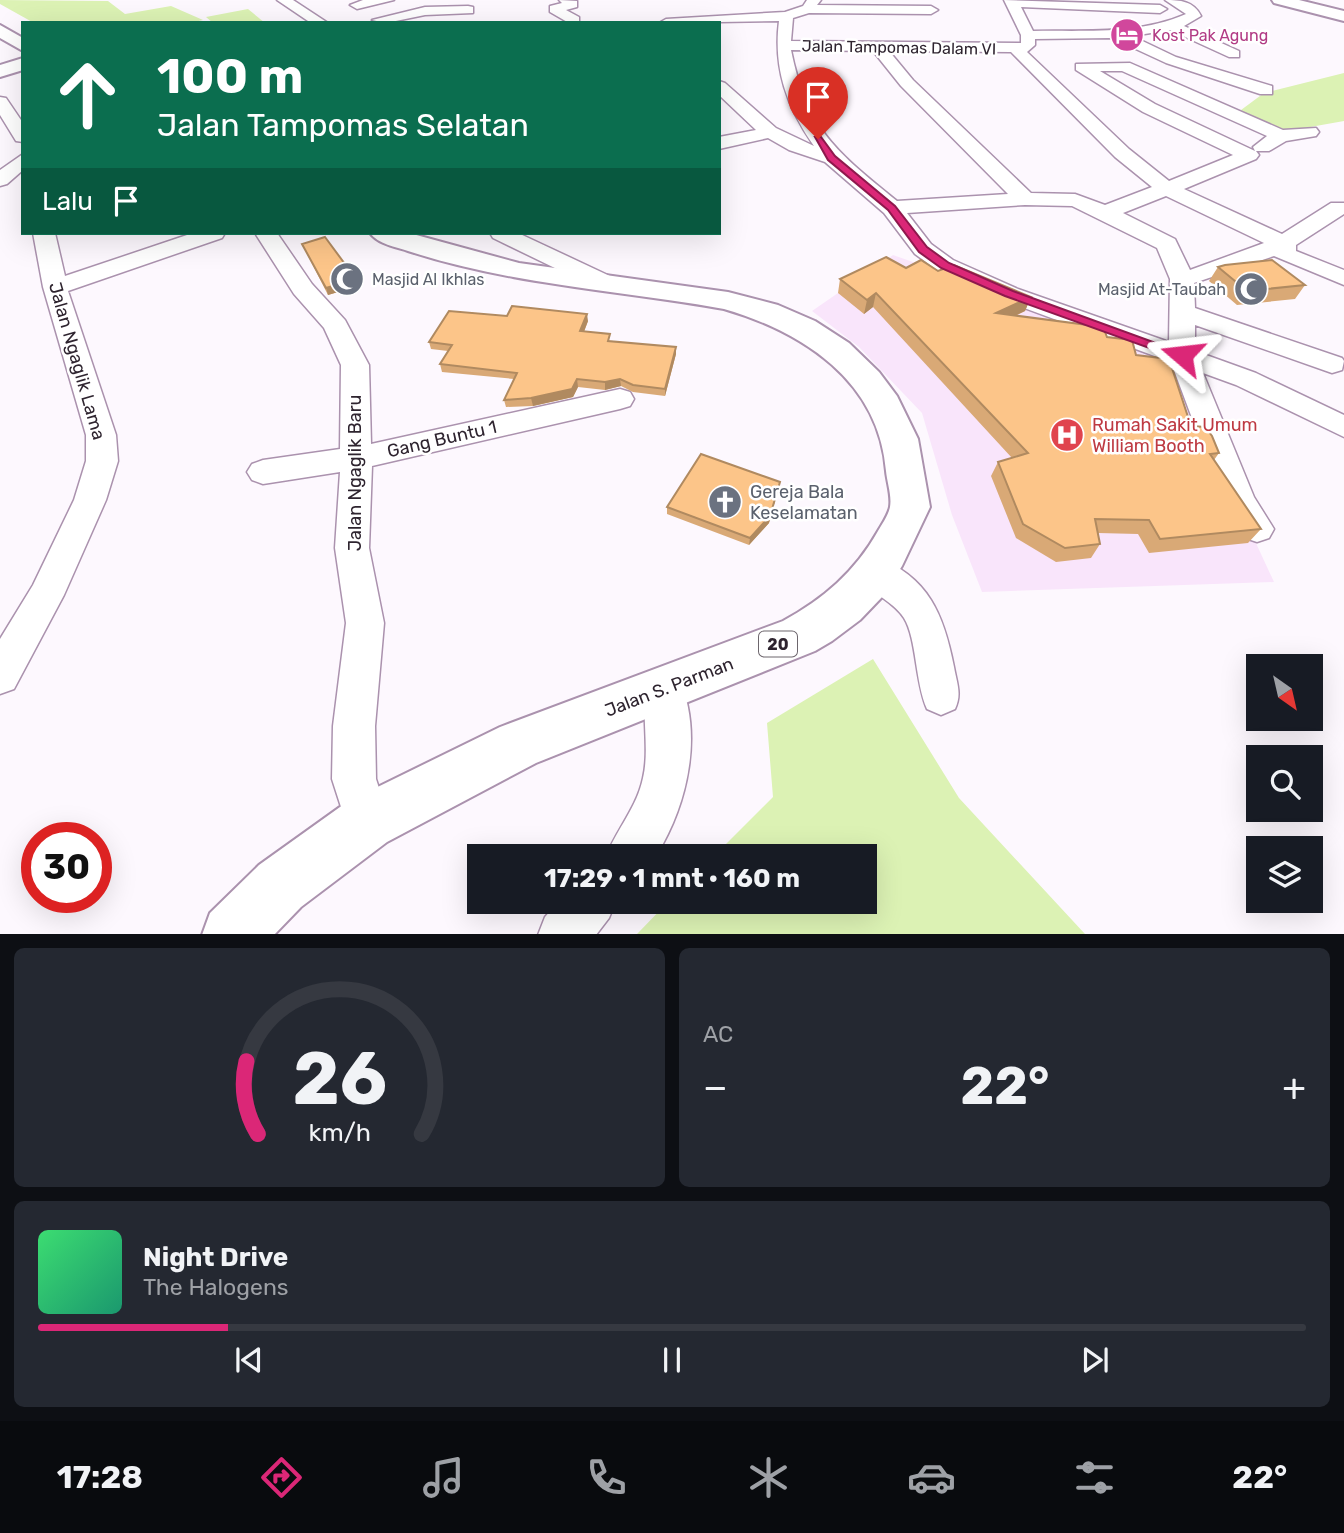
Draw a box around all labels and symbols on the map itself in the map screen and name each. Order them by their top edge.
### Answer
hotel icon: Kost Pak Agung [1108,16,1146,54]
place label: Kost Pak Agung [1152,26,1268,45]
street label: Jalan Tampomas Dalam VI [801,36,996,59]
pin [788,67,848,139]
mosque icon: Masjid Al Ikhlas [328,260,366,298]
place label: Masjid Al Ikhlas [372,270,484,289]
mosque icon: Masjid At-Taubah [1232,270,1270,308]
street label: Jalan Ngaglik Lama [44,280,110,442]
place label: Masjid At-Taubah [1098,280,1226,299]
position arrow [1145,318,1219,392]
street label: Jalan Ngaglik Baru [344,395,366,551]
place label: Rumah Sakit Umum William Booth [1092,414,1258,457]
street label: Gang Buntu 1 [385,416,499,462]
hospital icon: Rumah Sakit Umum William Booth [1048,416,1086,454]
place label: Gereja Bala Keselamatan [750,481,858,524]
church icon: Gereja Bala Keselamatan [706,483,744,521]
road number: 20 [759,632,797,656]
street label: Jalan S. Parman [602,652,736,722]
north arrow [1246,654,1323,732]
speed limit sign: 30 [21,822,112,913]

